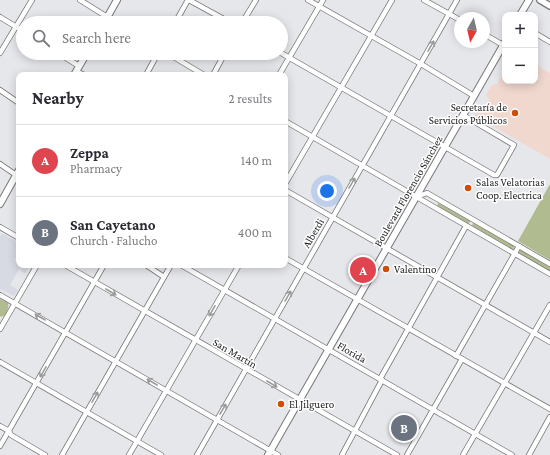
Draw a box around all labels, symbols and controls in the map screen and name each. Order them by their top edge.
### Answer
north arrow [454,12,490,48]
map controls [502,12,538,84]
button: + [502,12,538,48]
search box [16,16,288,60]
icon: search [30,27,52,49]
text: Search here [62,30,131,46]
one-way arrow [427,40,435,52]
button: − [502,48,538,84]
text: Nearby [32,89,84,108]
text: 2 results [229,91,272,106]
place label: Secretaría de Servicios Públicos [429,101,507,126]
marker: Secretaría de Servicios Públicos [510,108,520,118]
street label: Boulevard Florencio Sánchez [371,133,445,248]
text: Zeppa [70,145,109,161]
text: A [41,153,49,168]
text: 140 m [241,153,272,168]
text: Pharmacy [70,161,122,176]
place label: Salas Velatorias Coop. Electrica [476,176,544,202]
one-way arrow [349,177,357,189]
your location [317,181,337,201]
marker: Salas Velatorias Coop. Electrica [463,183,473,193]
street label: Alberdi [300,216,326,250]
text: San Cayetano [70,217,156,233]
text: B [41,225,49,240]
text: 400 m [238,225,272,240]
text: Church · Falucho [70,233,157,248]
pin: A [350,255,376,285]
place label: Valentino [394,263,437,275]
marker: Valentino [381,264,391,274]
one-way arrow [105,288,117,296]
one-way arrow [284,290,292,302]
one-way arrow [208,305,216,317]
one-way arrow [34,313,46,321]
street label: San Martín [211,336,259,370]
street label: Florida [335,339,369,365]
one-way arrow [39,366,47,378]
one-way arrow [146,378,158,386]
one-way arrow [266,380,278,388]
one-way arrow [92,391,100,403]
place label: El Jilguero [289,398,335,411]
marker: El Jilguero [276,399,286,409]
one-way arrow [220,403,227,415]
pin: B [391,413,417,443]

